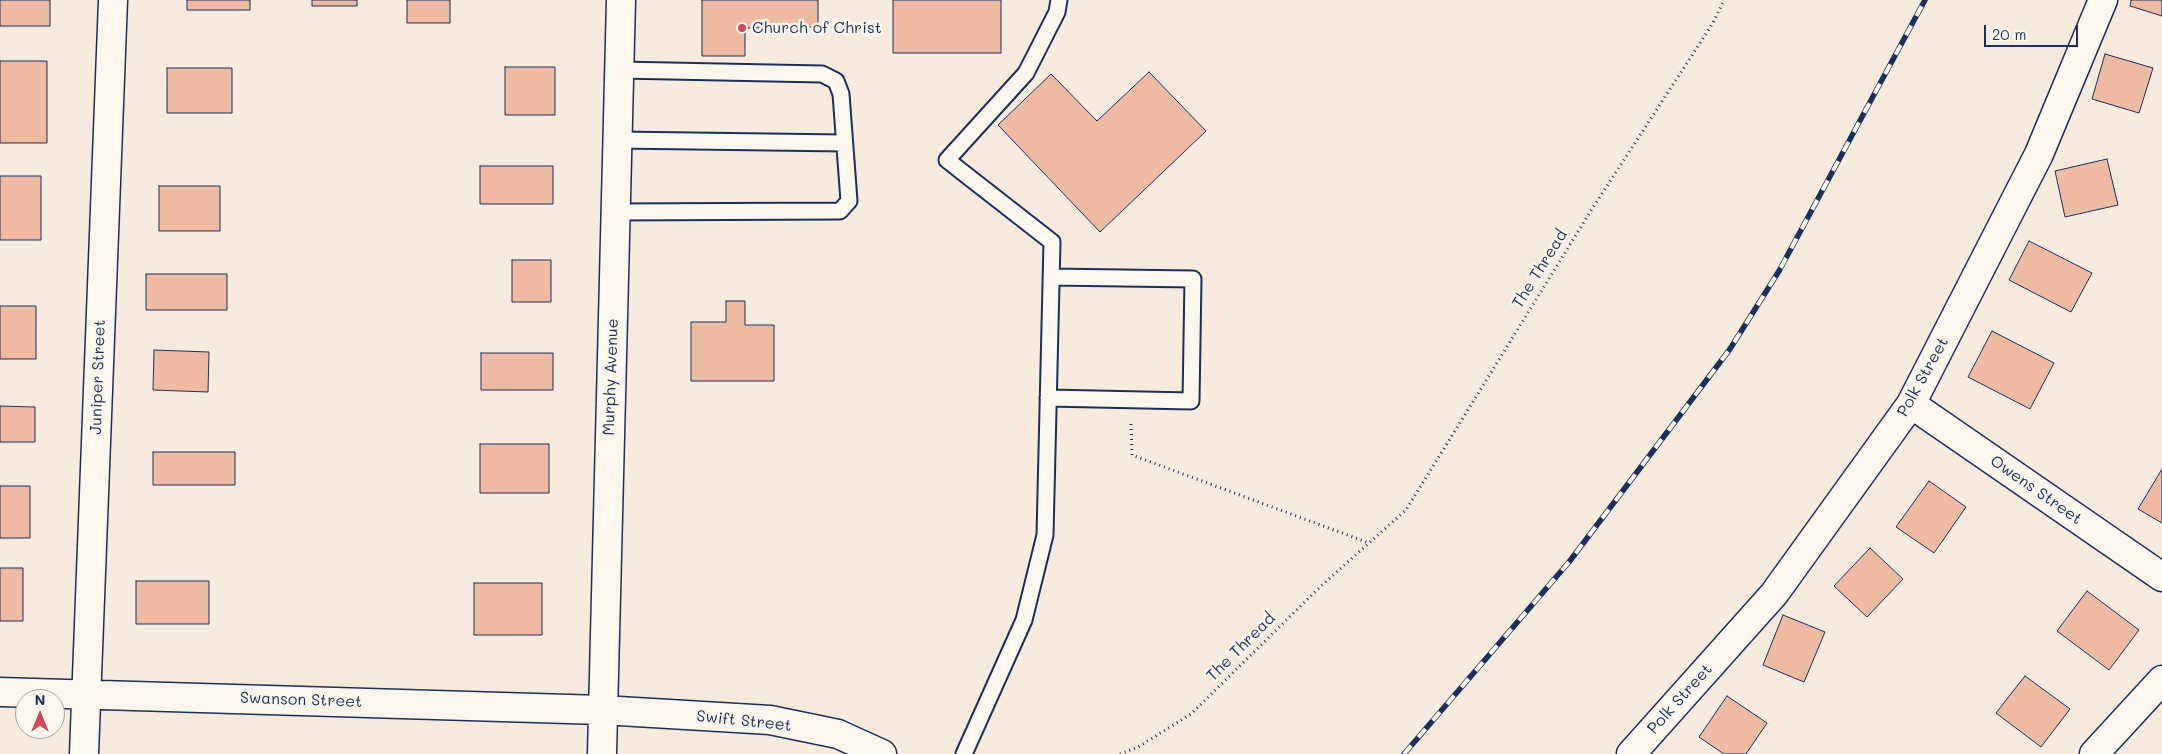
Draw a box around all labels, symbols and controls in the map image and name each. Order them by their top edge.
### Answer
scale bar [1987,15,2081,47]
place label: Church of Christ [752,18,882,38]
marker: Church of Christ [736,22,748,34]
text: 20 m [1992,24,2026,44]
street label: The Thread [1508,226,1572,312]
street label: Murphy Avenue [599,318,623,436]
street label: Juniper Street [86,319,110,435]
street label: Polk Street [1893,334,1953,420]
street label: Owens Street [1986,451,2086,529]
street label: The Thread [1203,609,1279,685]
street label: Polk Street [1643,660,1717,738]
street label: Swanson Street [239,688,363,712]
north arrow [15,689,65,739]
text: N [35,690,45,709]
street label: Swift Street [695,706,793,736]

